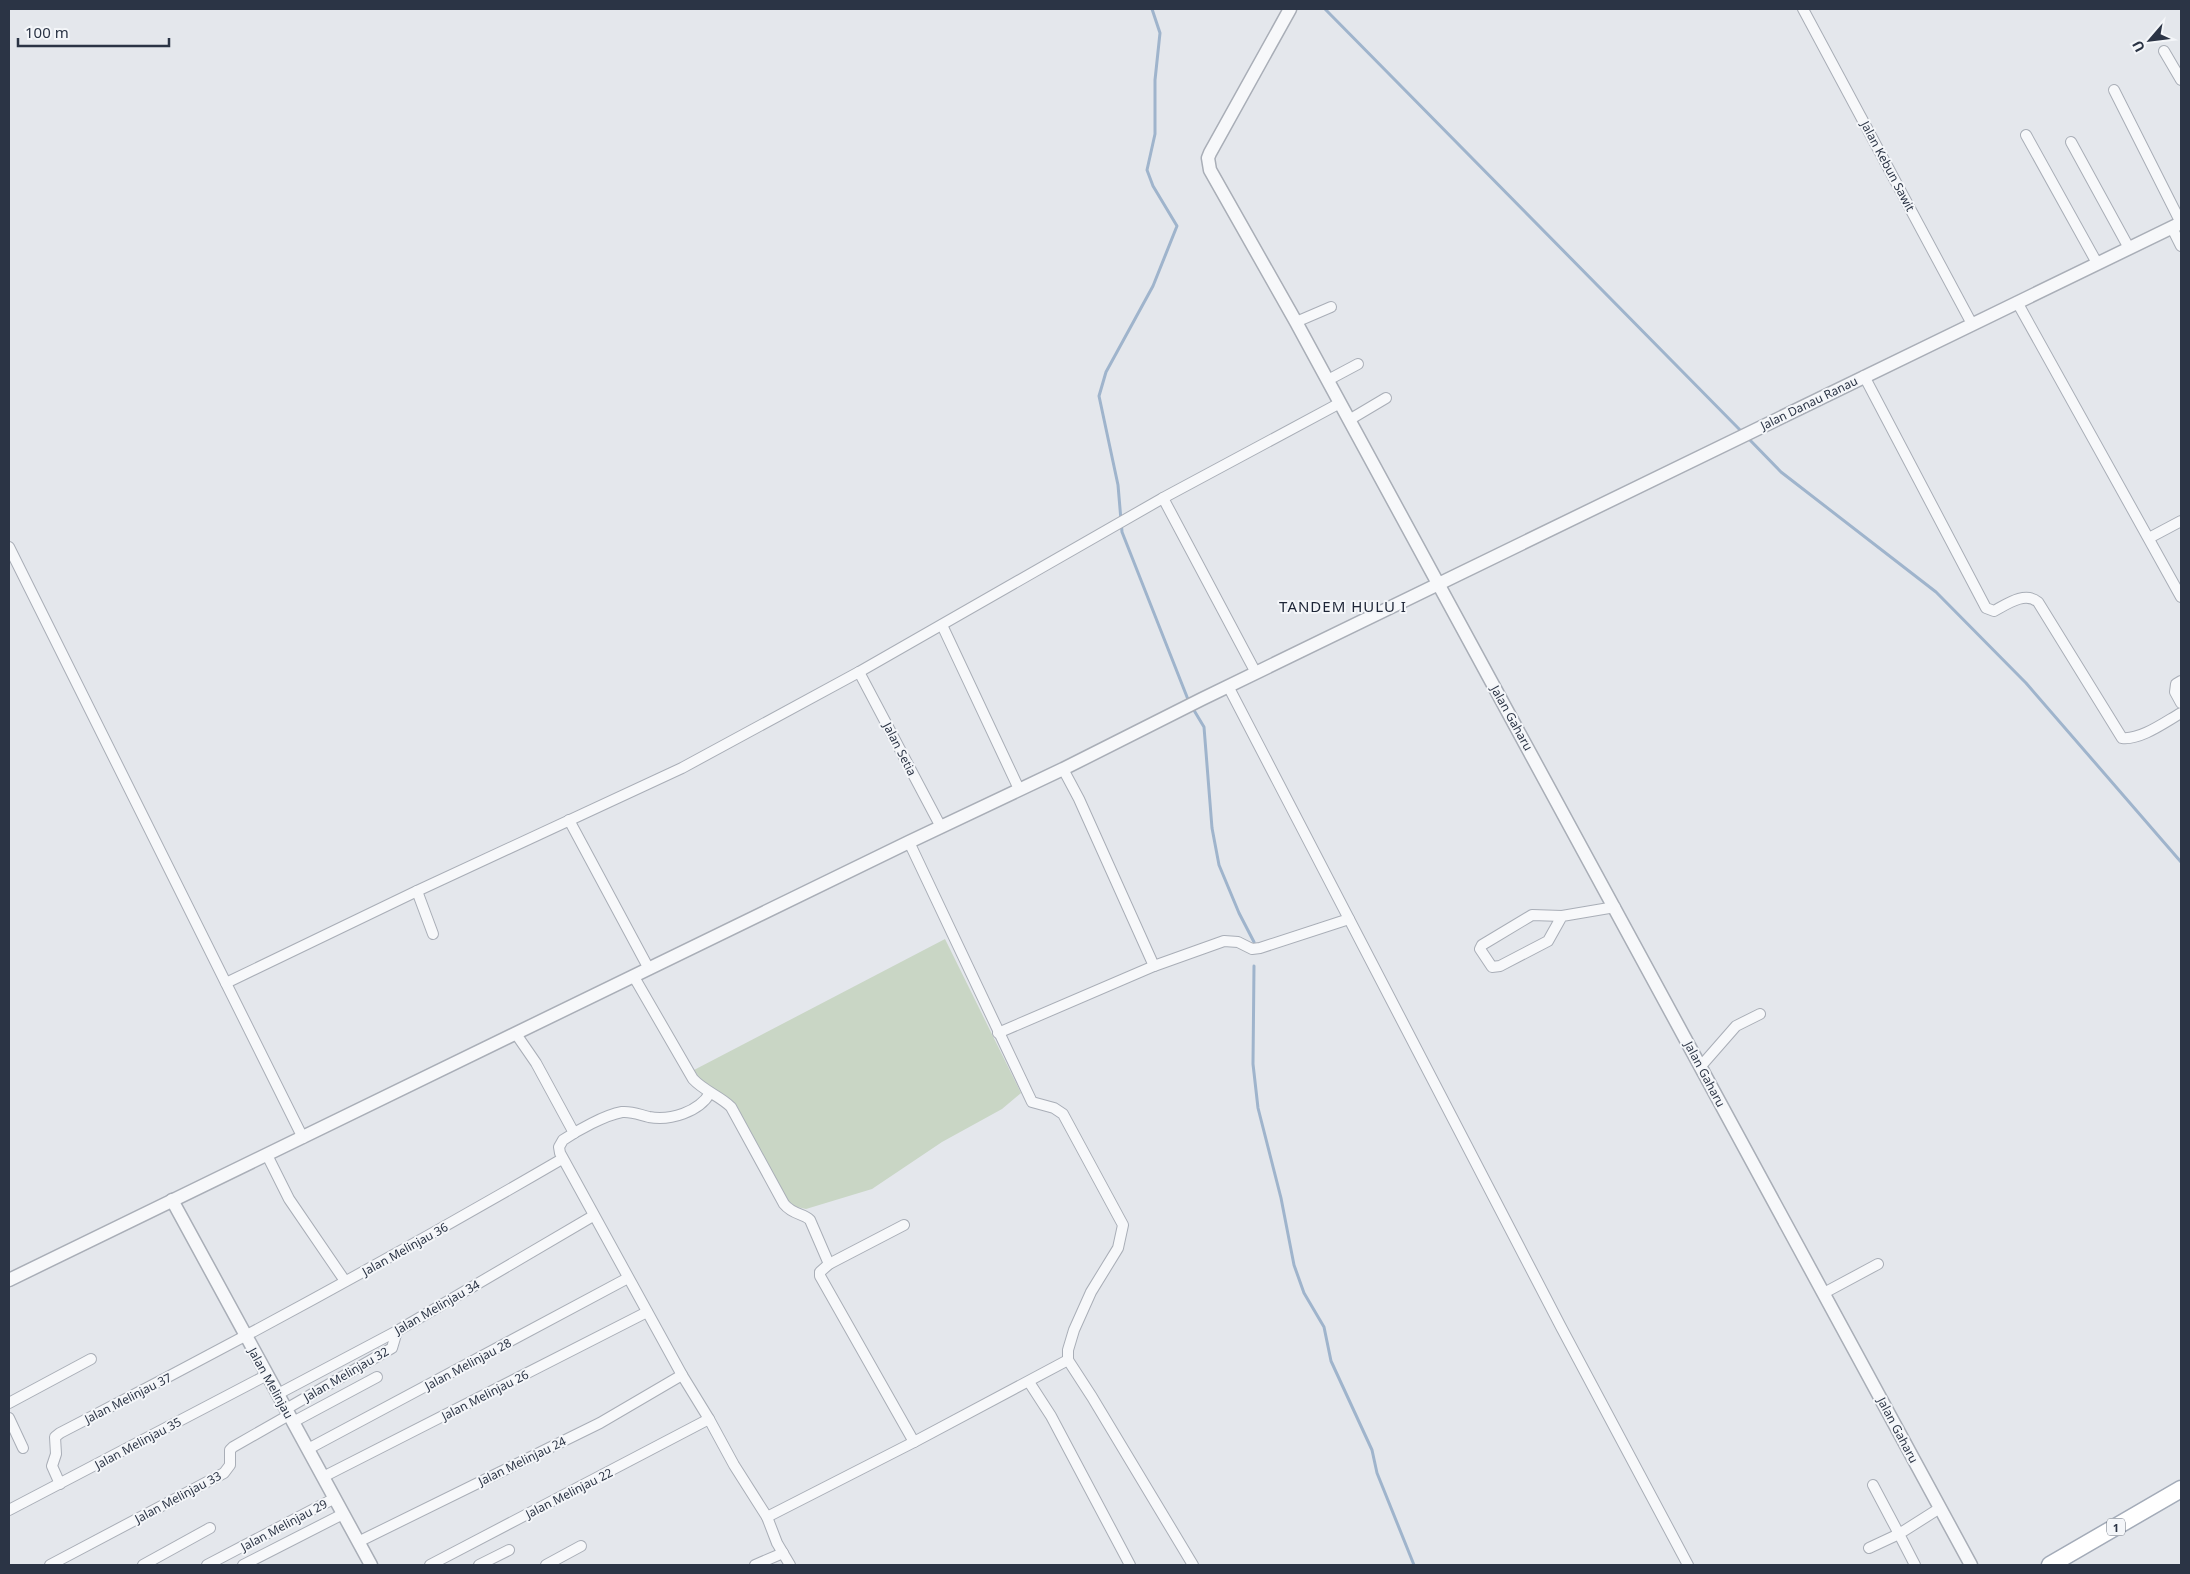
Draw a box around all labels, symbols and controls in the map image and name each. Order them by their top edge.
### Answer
scale bar [18,15,169,47]
north arrow [2125,15,2175,65]
text: 100 m [25,22,69,42]
text: U [2127,37,2149,55]
street label: Jalan Kebun Sawit [1857,117,1919,215]
street label: Jalan Danau Ranau [1757,372,1861,434]
district label: TANDEM HULU I [1279,596,1407,616]
street label: Jalan Gaharu [1487,681,1537,754]
street label: Jalan Setia [879,718,921,779]
street label: Jalan Gaharu [1680,1037,1729,1110]
street label: Jalan Melinjau 36 [358,1218,451,1280]
street label: Jalan Melinjau 34 [390,1276,483,1339]
street label: Jalan Melinjau 28 [421,1334,514,1394]
street label: Jalan Melinjau 32 [299,1343,392,1406]
street label: Jalan Melinjau [244,1344,298,1422]
street label: Jalan Melinjau 26 [438,1366,532,1425]
street label: Jalan Melinjau 37 [81,1369,175,1428]
street label: Jalan Gaharu [1873,1393,1922,1466]
street label: Jalan Melinjau 35 [91,1413,184,1473]
street label: Jalan Melinjau 24 [474,1432,569,1490]
street label: Jalan Melinjau 22 [522,1464,616,1523]
street label: Jalan Melinjau 33 [131,1467,224,1527]
street label: Jalan Melinjau 29 [237,1495,330,1555]
road number: 1 [2107,1518,2125,1535]

